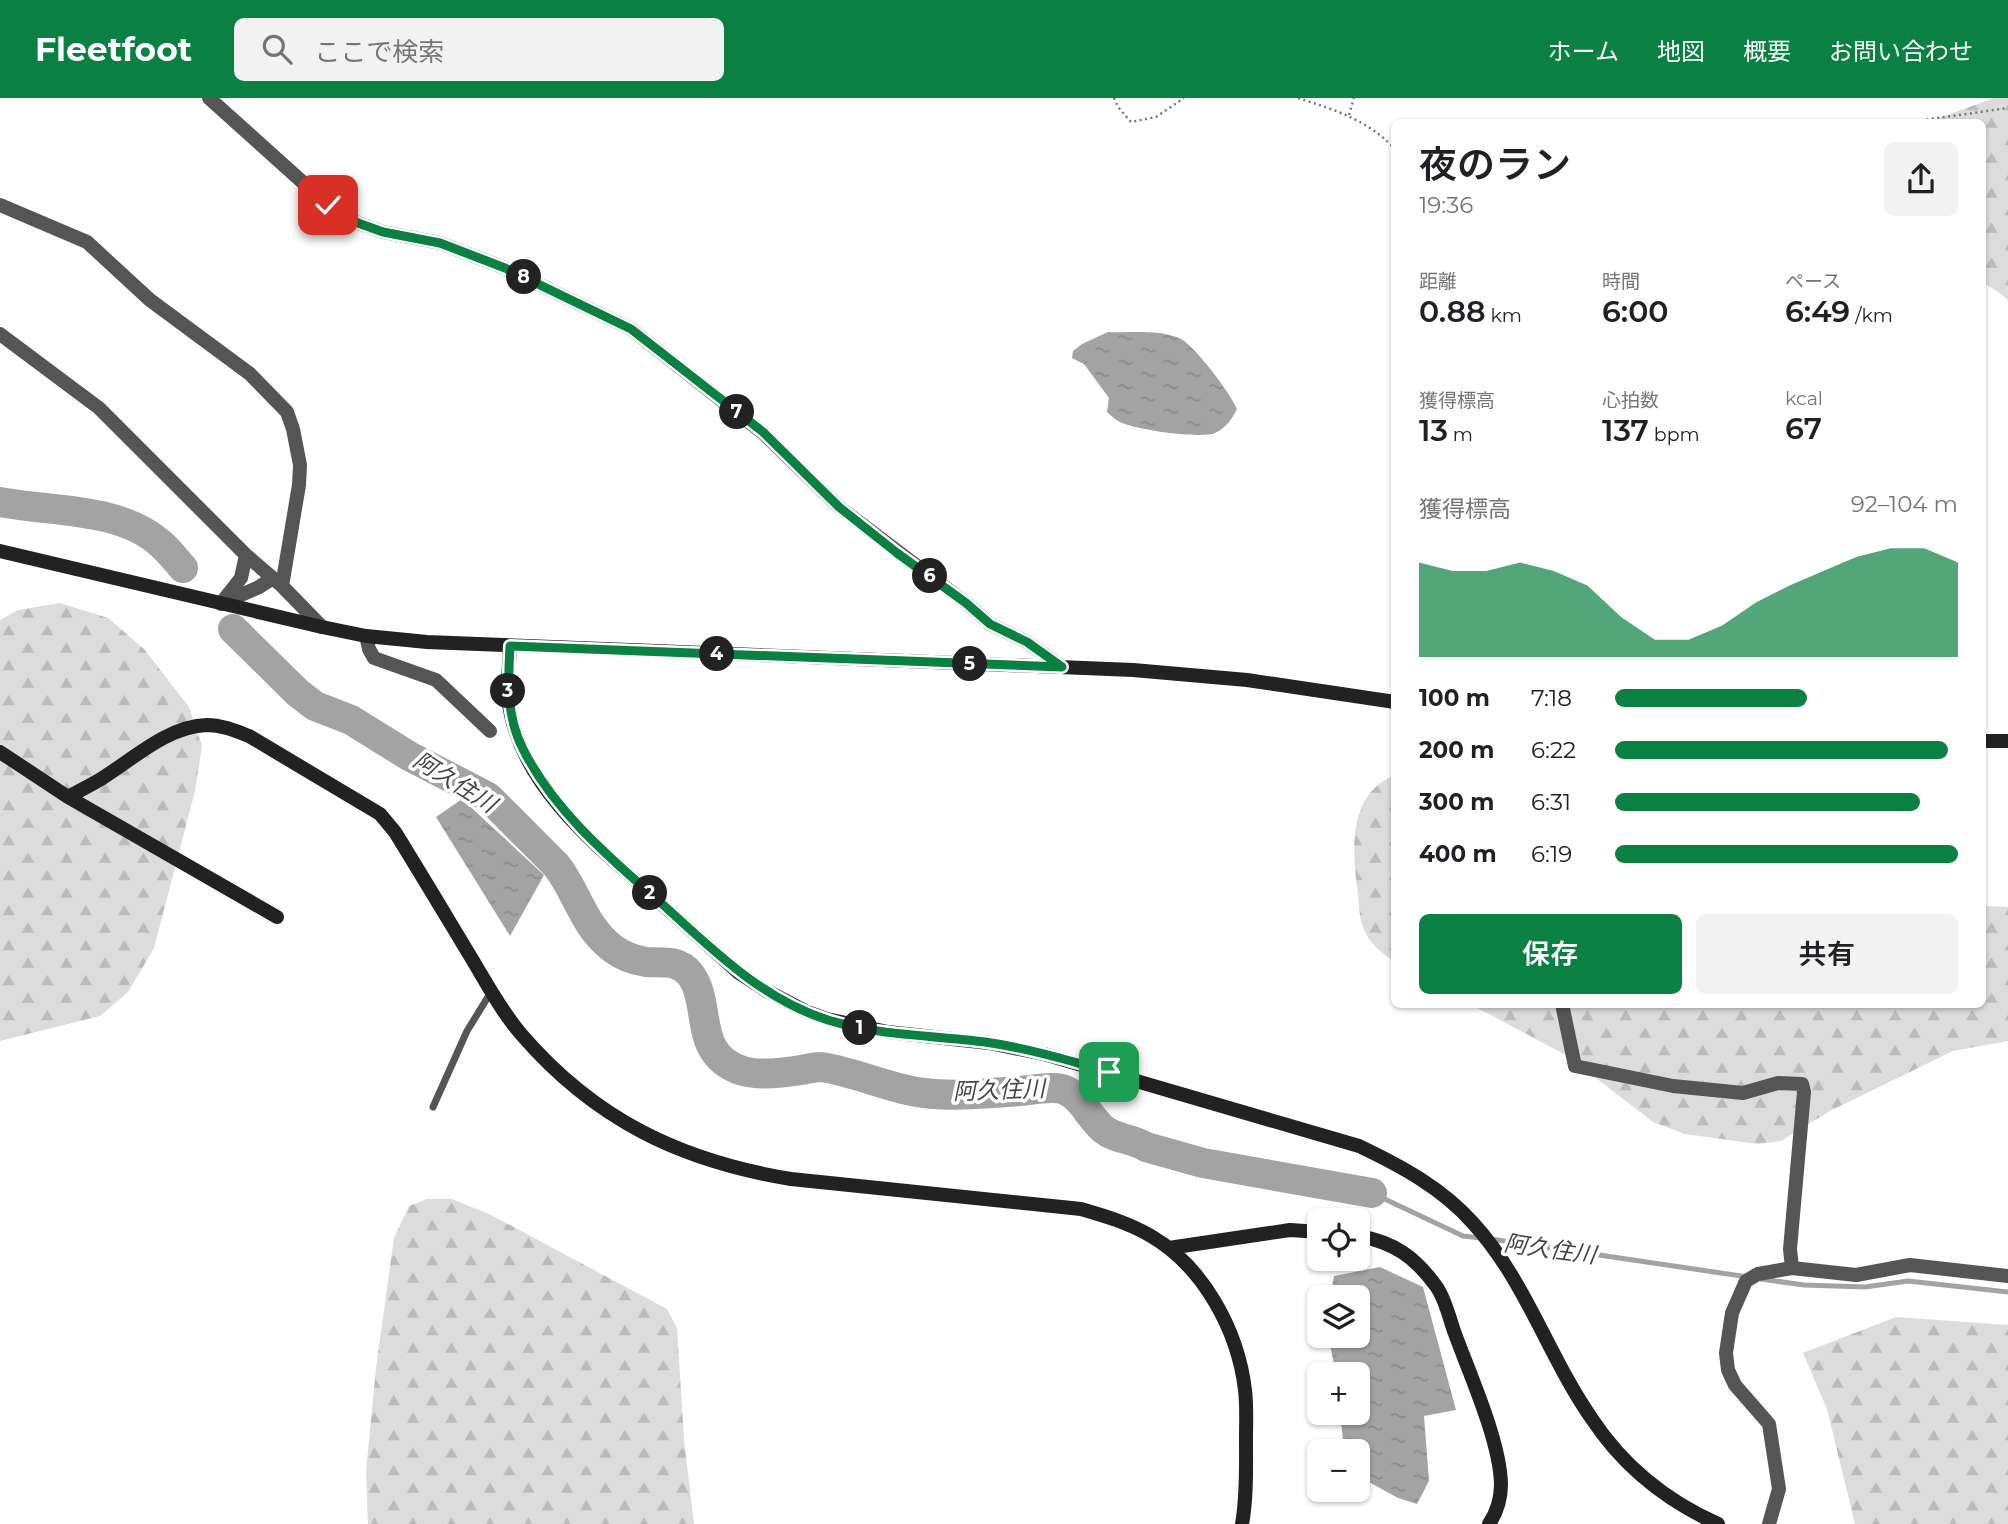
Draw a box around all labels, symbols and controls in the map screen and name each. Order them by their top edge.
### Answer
search box [234,18,724,81]
text: Fleetfoot [35,29,192,69]
icon: search [258,30,296,68]
text: ここで検索 [314,36,444,68]
text: ホーム [1548,37,1619,66]
text: 地図 [1657,37,1705,66]
text: 概要 [1743,37,1791,66]
text: お問い合わせ [1829,37,1973,66]
text: 夜のラン [1419,141,1571,188]
button: share [1884,142,1958,216]
pin [298,175,358,235]
icon: check [309,186,347,224]
text: 19:36 [1419,191,1473,219]
pin: 8 [506,260,542,294]
text: 8 [517,265,530,288]
text: 距離 [1419,270,1457,293]
text: 時間 [1602,270,1640,293]
text: ペース [1785,270,1841,293]
text: 0.88 [1419,293,1486,330]
text: 6:00 [1602,293,1669,330]
text: 6:49 [1785,293,1850,330]
text: km [1486,304,1522,327]
text: /km [1850,304,1893,327]
text: kcal [1785,387,1823,410]
text: 獲得標高 [1419,389,1495,412]
text: 心拍数 [1602,389,1659,412]
pin: 7 [720,394,754,430]
text: 7 [731,400,742,423]
text: 67 [1785,410,1822,447]
text: 13 [1419,412,1448,449]
text: 137 [1602,412,1649,449]
text: m [1448,423,1473,446]
text: bpm [1649,423,1700,446]
text: 92–104 m [1851,490,1958,518]
text: 獲得標高 [1419,495,1511,523]
pin: 6 [912,559,948,594]
text: 6 [923,564,936,587]
pin: 4 [700,636,734,672]
text: 4 [710,642,723,665]
pin: 5 [953,646,988,682]
text: 5 [964,652,975,675]
pin: 3 [490,674,526,708]
text: 3 [502,679,513,702]
text: 100 m [1419,684,1490,712]
text: 7:18 [1531,684,1572,712]
text: 200 m [1419,736,1494,764]
text: 6:22 [1531,736,1576,764]
water label: 阿久住川 [409,746,504,820]
text: 300 m [1419,788,1495,816]
text: 6:31 [1531,788,1571,816]
text: 400 m [1419,840,1497,868]
text: 6:19 [1531,840,1572,868]
pin: 2 [632,876,668,910]
text: 2 [644,881,655,904]
button: 保存 [1419,914,1682,994]
button: 共有 [1696,914,1958,994]
pin: 1 [842,1010,878,1046]
text: 1 [856,1016,863,1039]
pin [1079,1042,1139,1102]
icon: arrive [1090,1053,1128,1091]
water label: 阿久住川 [953,1074,1048,1106]
map controls [1307,1208,1370,1502]
button: locate [1307,1208,1370,1271]
water label: 阿久住川 [1502,1229,1600,1270]
button: layers [1307,1285,1370,1348]
button: + [1307,1362,1370,1425]
button: − [1307,1439,1370,1502]

